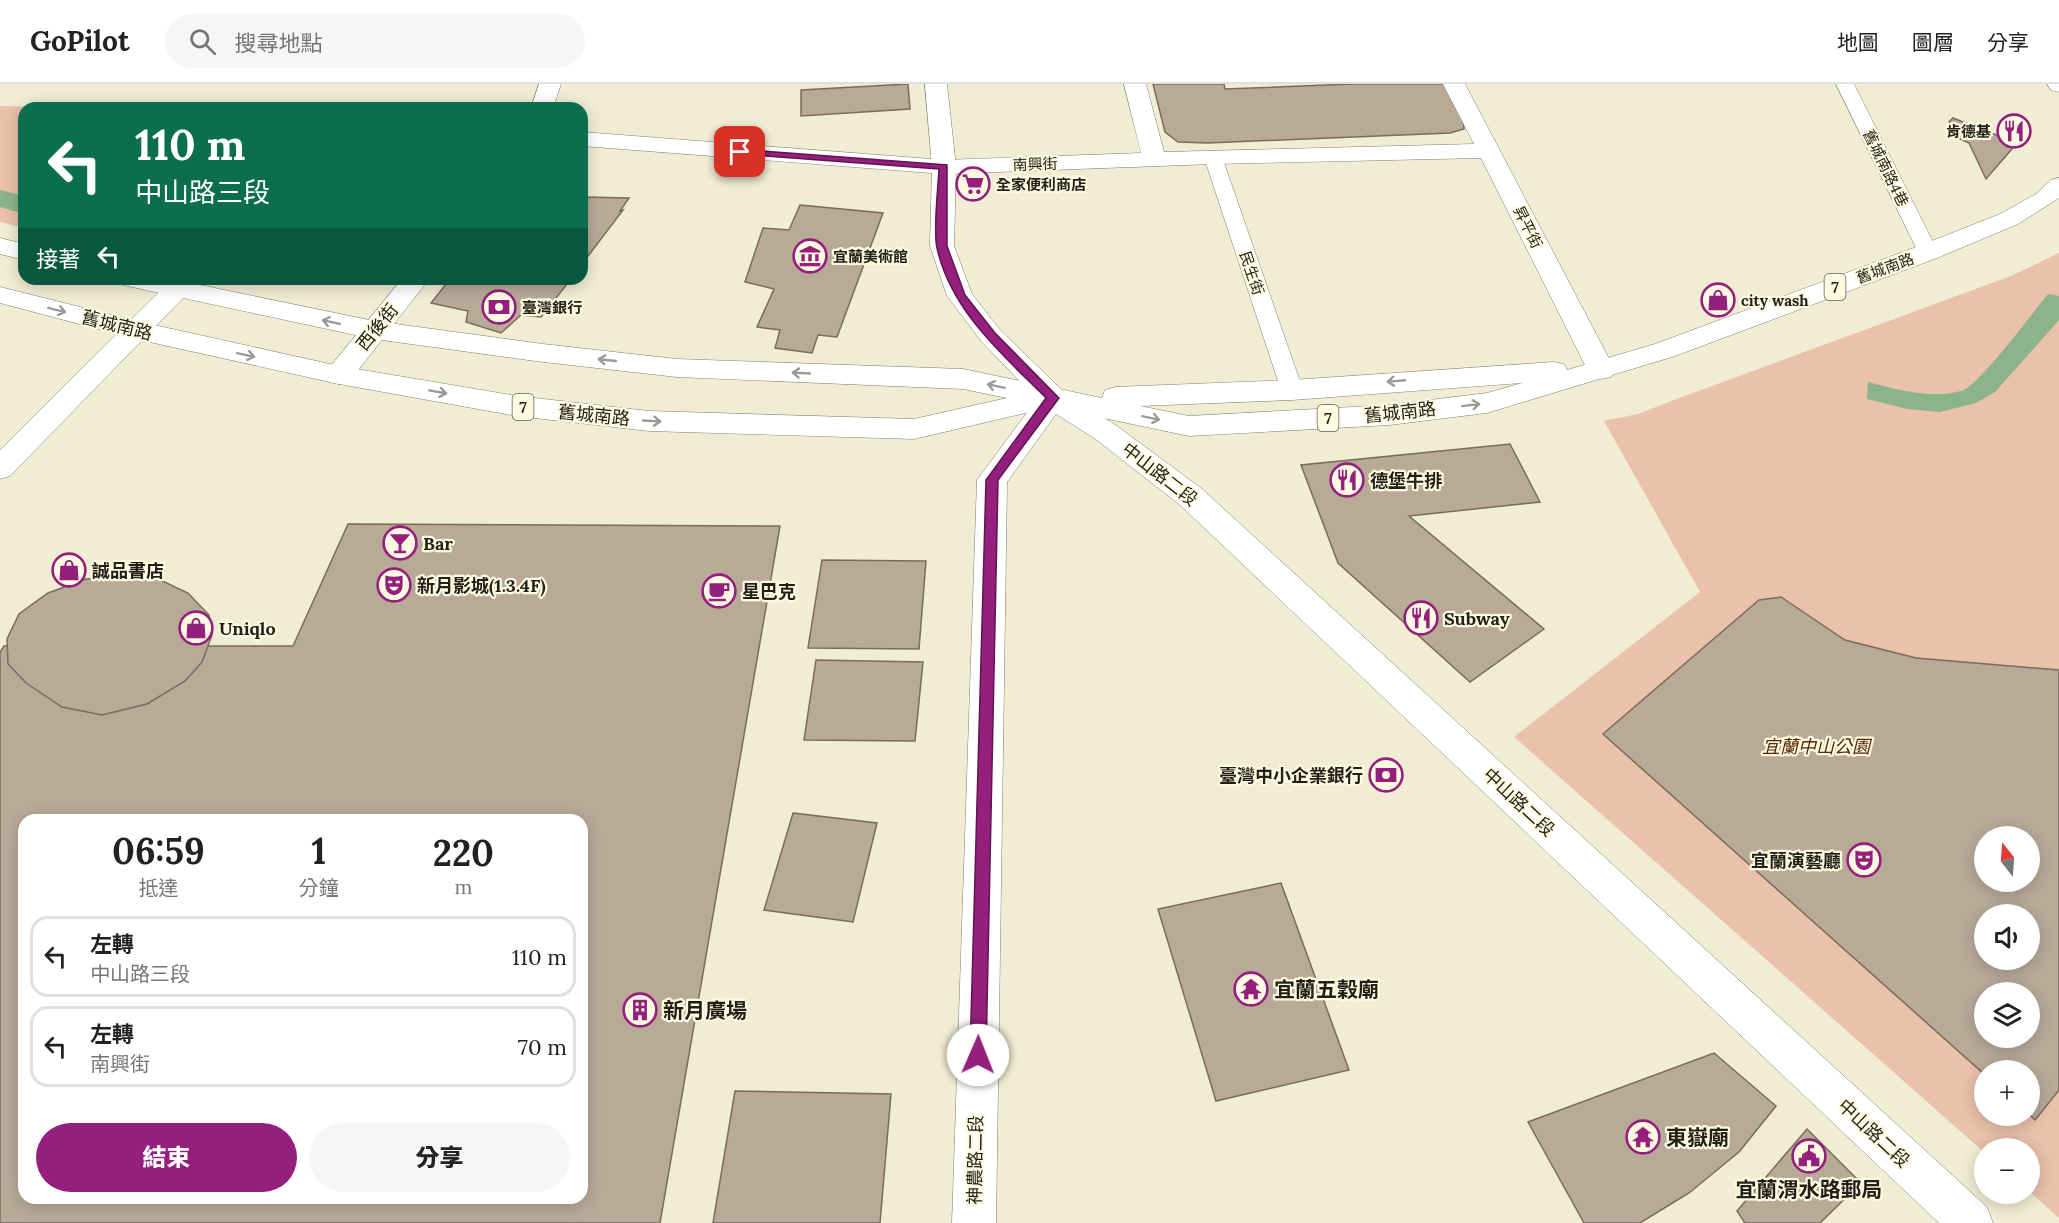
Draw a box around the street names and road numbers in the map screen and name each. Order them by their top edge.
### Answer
street label: 舊城南路4巷 [1859,126,1913,210]
street label: 南興街 [1012,154,1058,174]
street label: 昇平街 [1509,203,1547,251]
street label: 民生街 [1236,249,1268,297]
street label: 舊城南路 [1854,249,1916,287]
road number: 7 [1824,274,1846,300]
street label: 西後街 [351,299,403,355]
street label: 舊城南路 [79,305,155,345]
road number: 7 [512,394,534,420]
street label: 舊城南路 [1363,397,1437,427]
street label: 舊城南路 [557,400,631,430]
road number: 7 [1318,405,1338,431]
street label: 中山路二段 [1117,437,1203,511]
street label: 中山路二段 [1478,763,1560,841]
street label: 中山路二段 [1833,1094,1915,1172]
street label: 神農路二段 [963,1115,987,1205]

